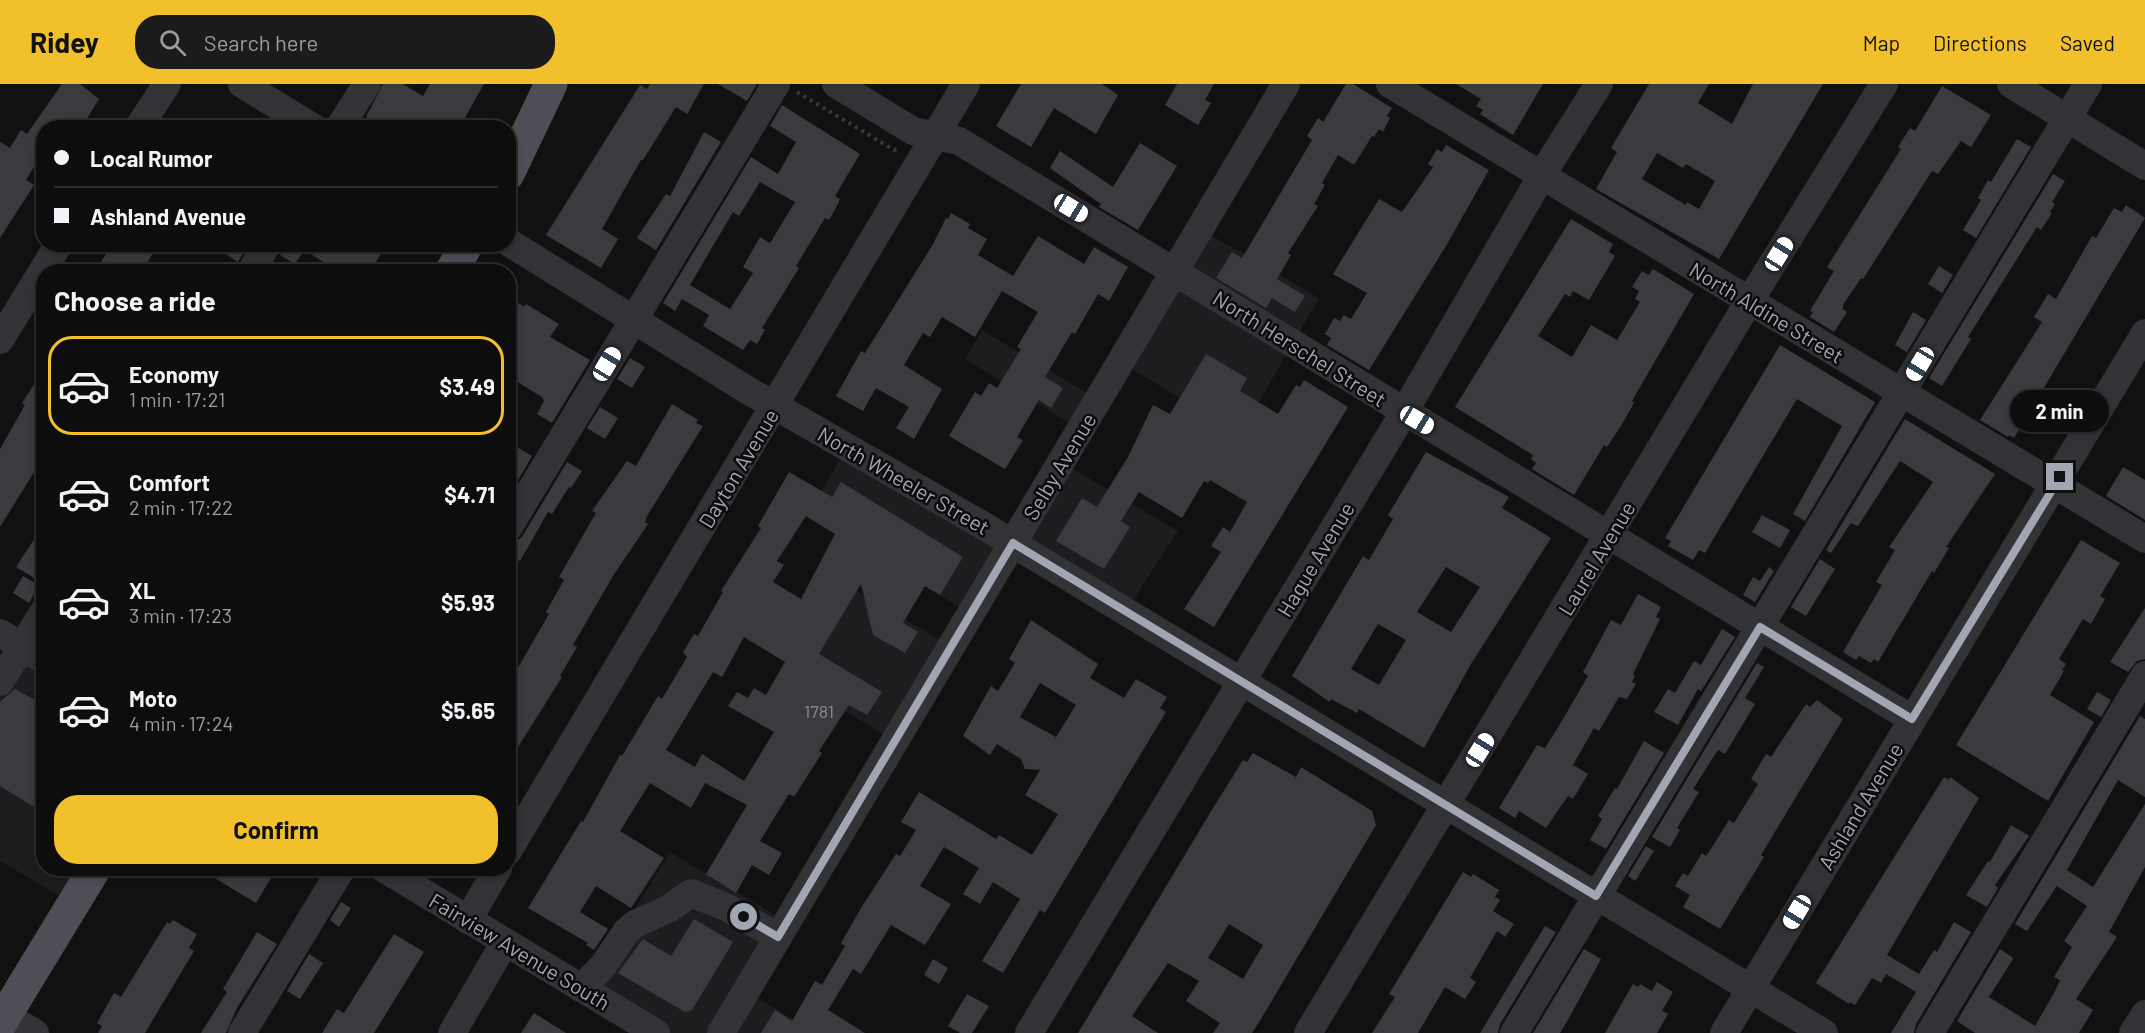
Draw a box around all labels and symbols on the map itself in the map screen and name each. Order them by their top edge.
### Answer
car [1051,191,1091,225]
car [1762,234,1796,274]
street label: North Aldine Street [1686,256,1848,368]
street label: North Herschel Street [1209,285,1391,411]
car [590,344,624,384]
car [1903,344,1937,384]
callout: 2 min [2010,390,2110,432]
car [1397,403,1437,437]
street label: Dayton Avenue [693,404,783,532]
street label: Selby Avenue [1017,408,1101,524]
street label: North Wheeler Street [814,421,994,539]
route end [2046,463,2073,490]
street label: Hague Avenue [1271,497,1359,621]
street label: Laurel Avenue [1552,497,1640,619]
house number: 1781 [804,700,834,722]
car [1463,730,1497,770]
street label: Ashland Avenue [1812,738,1908,874]
street label: Fairview Avenue South [425,887,615,1015]
car [1780,892,1814,932]
route start [730,903,757,930]

